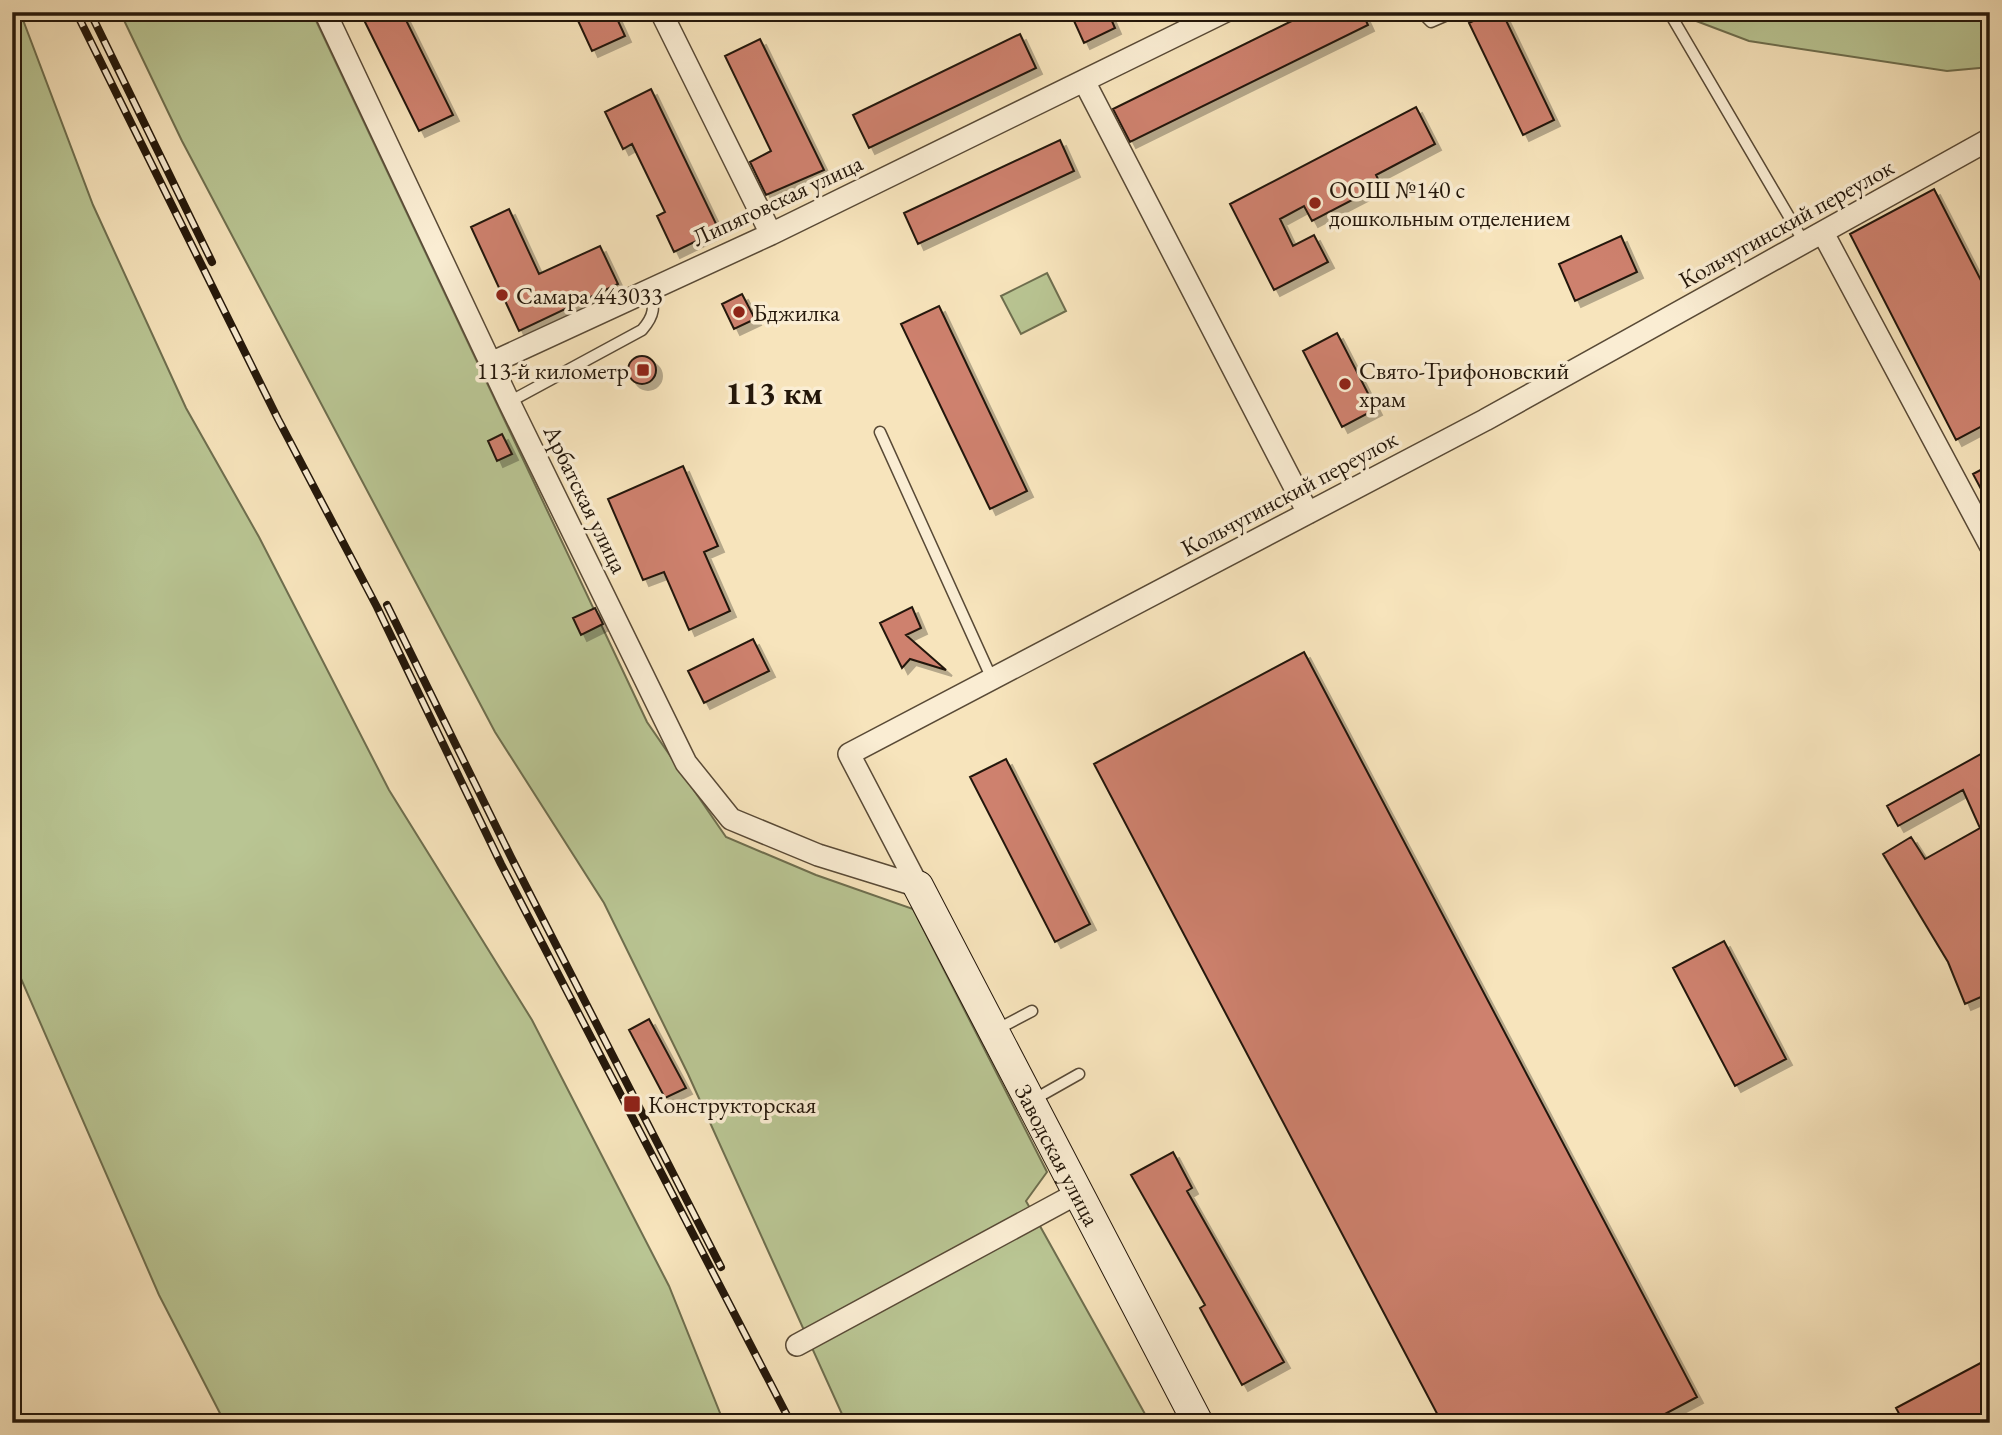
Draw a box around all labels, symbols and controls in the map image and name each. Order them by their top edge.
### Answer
street label: Липяговская улица [687,147,868,253]
street label: Кольчугинский переулок [1673,151,1899,295]
place label: ООШ №140 с дошкольным отделением [1329,174,1570,233]
marker: ООШ №140 с дошкольным отделением [1307,195,1323,211]
place label: Самара 443033 [516,280,663,311]
marker: Самара 443033 [494,287,510,303]
place label: Бджилка [753,297,840,328]
marker: Бджилка [731,304,747,320]
place label: 113-й километр [476,355,629,386]
place label: Свято-Трифоновский храм [1359,355,1570,414]
marker: 113-й километр [635,362,651,378]
district label: 113 км [725,372,823,414]
marker: Свято-Трифоновский храм [1337,376,1353,392]
street label: Арбатская улица [536,419,635,579]
street label: Кольчугинский переулок [1175,422,1403,563]
street label: Заводская улица [1008,1078,1108,1231]
place label: Конструкторская [648,1089,816,1120]
marker: Конструкторская [622,1094,642,1114]

